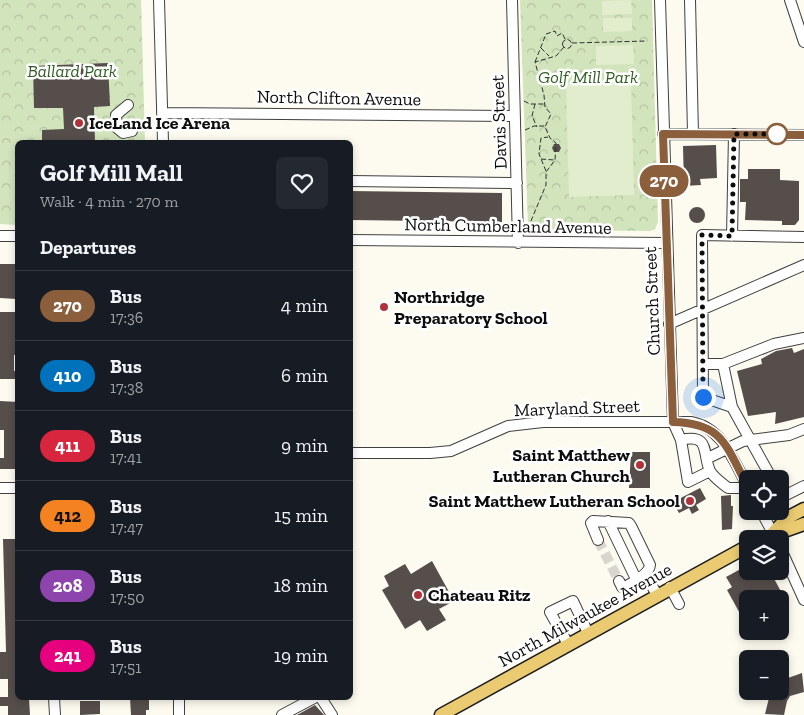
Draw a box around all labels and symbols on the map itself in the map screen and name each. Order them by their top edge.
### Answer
park label: Ballard Park [27,60,117,82]
park label: Golf Mill Park [538,66,638,88]
street label: Davis Street [486,74,512,170]
street label: North Clifton Avenue [257,86,421,110]
place label: IceLand Ice Arena [89,112,230,134]
marker: IceLand Ice Arena [73,117,85,129]
unlabelled marker [766,123,788,145]
line badge: 270 [635,165,693,197]
street label: North Cumberland Avenue [404,213,612,239]
street label: Church Street [639,246,665,356]
place label: Northridge Preparatory School [394,286,548,329]
marker: Northridge Preparatory School [378,301,390,313]
your location [691,385,716,410]
street label: Maryland Street [514,395,641,421]
place label: Saint Matthew Lutheran Church [493,444,631,487]
marker: Saint Matthew Lutheran Church [634,459,646,471]
place label: Saint Matthew Lutheran School [428,490,680,512]
marker: Saint Matthew Lutheran School [684,495,696,507]
street label: North Milwaukee Avenue [494,558,676,672]
place label: Chateau Ritz [428,584,531,606]
marker: Chateau Ritz [412,589,424,601]

